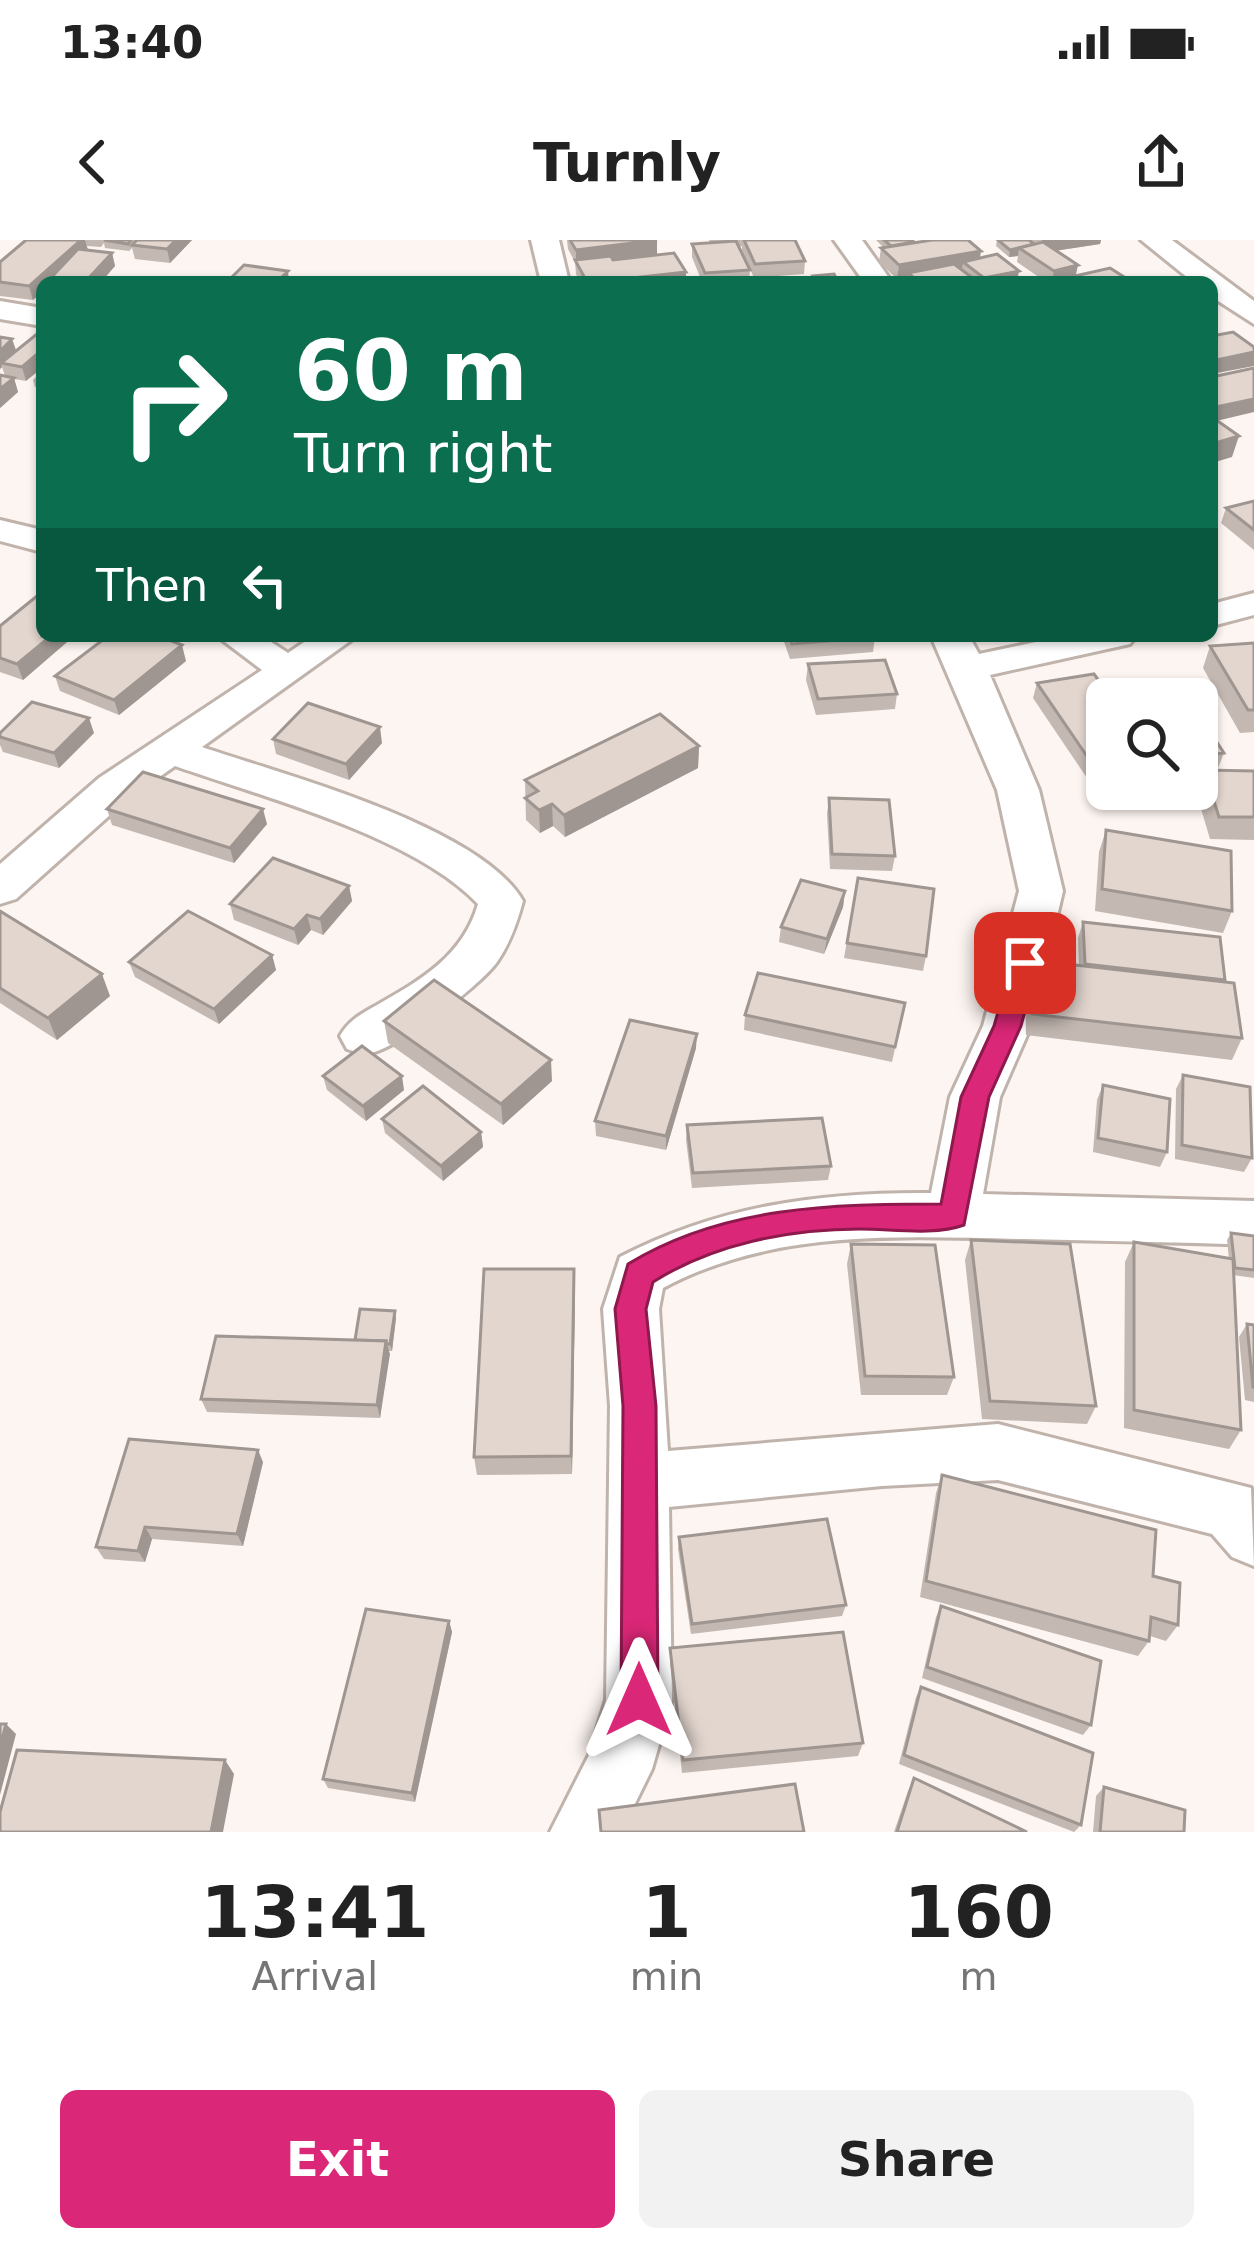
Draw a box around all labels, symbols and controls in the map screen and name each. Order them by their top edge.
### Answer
text: 13:40 [60,16,203,69]
icon: back [60,129,126,195]
icon: share [1128,129,1194,195]
text: Turnly [533,131,721,194]
text: 60 m [294,322,528,420]
icon: right [96,324,252,480]
text: Turn right [294,422,553,485]
icon: left [232,552,298,618]
text: Then [96,559,208,612]
map controls [1086,678,1218,810]
button: search [1086,678,1218,810]
pin [974,912,1076,1014]
icon: arrive [992,930,1058,996]
position arrow [576,1637,702,1763]
text: 13:41 [200,1870,429,1954]
text: 1 [641,1870,691,1954]
text: 160 [903,1870,1054,1954]
text: Arrival [251,1954,378,1999]
text: min [630,1954,703,1999]
text: m [960,1954,998,1999]
button: Exit [60,2090,615,2228]
button: Share [639,2090,1194,2228]

